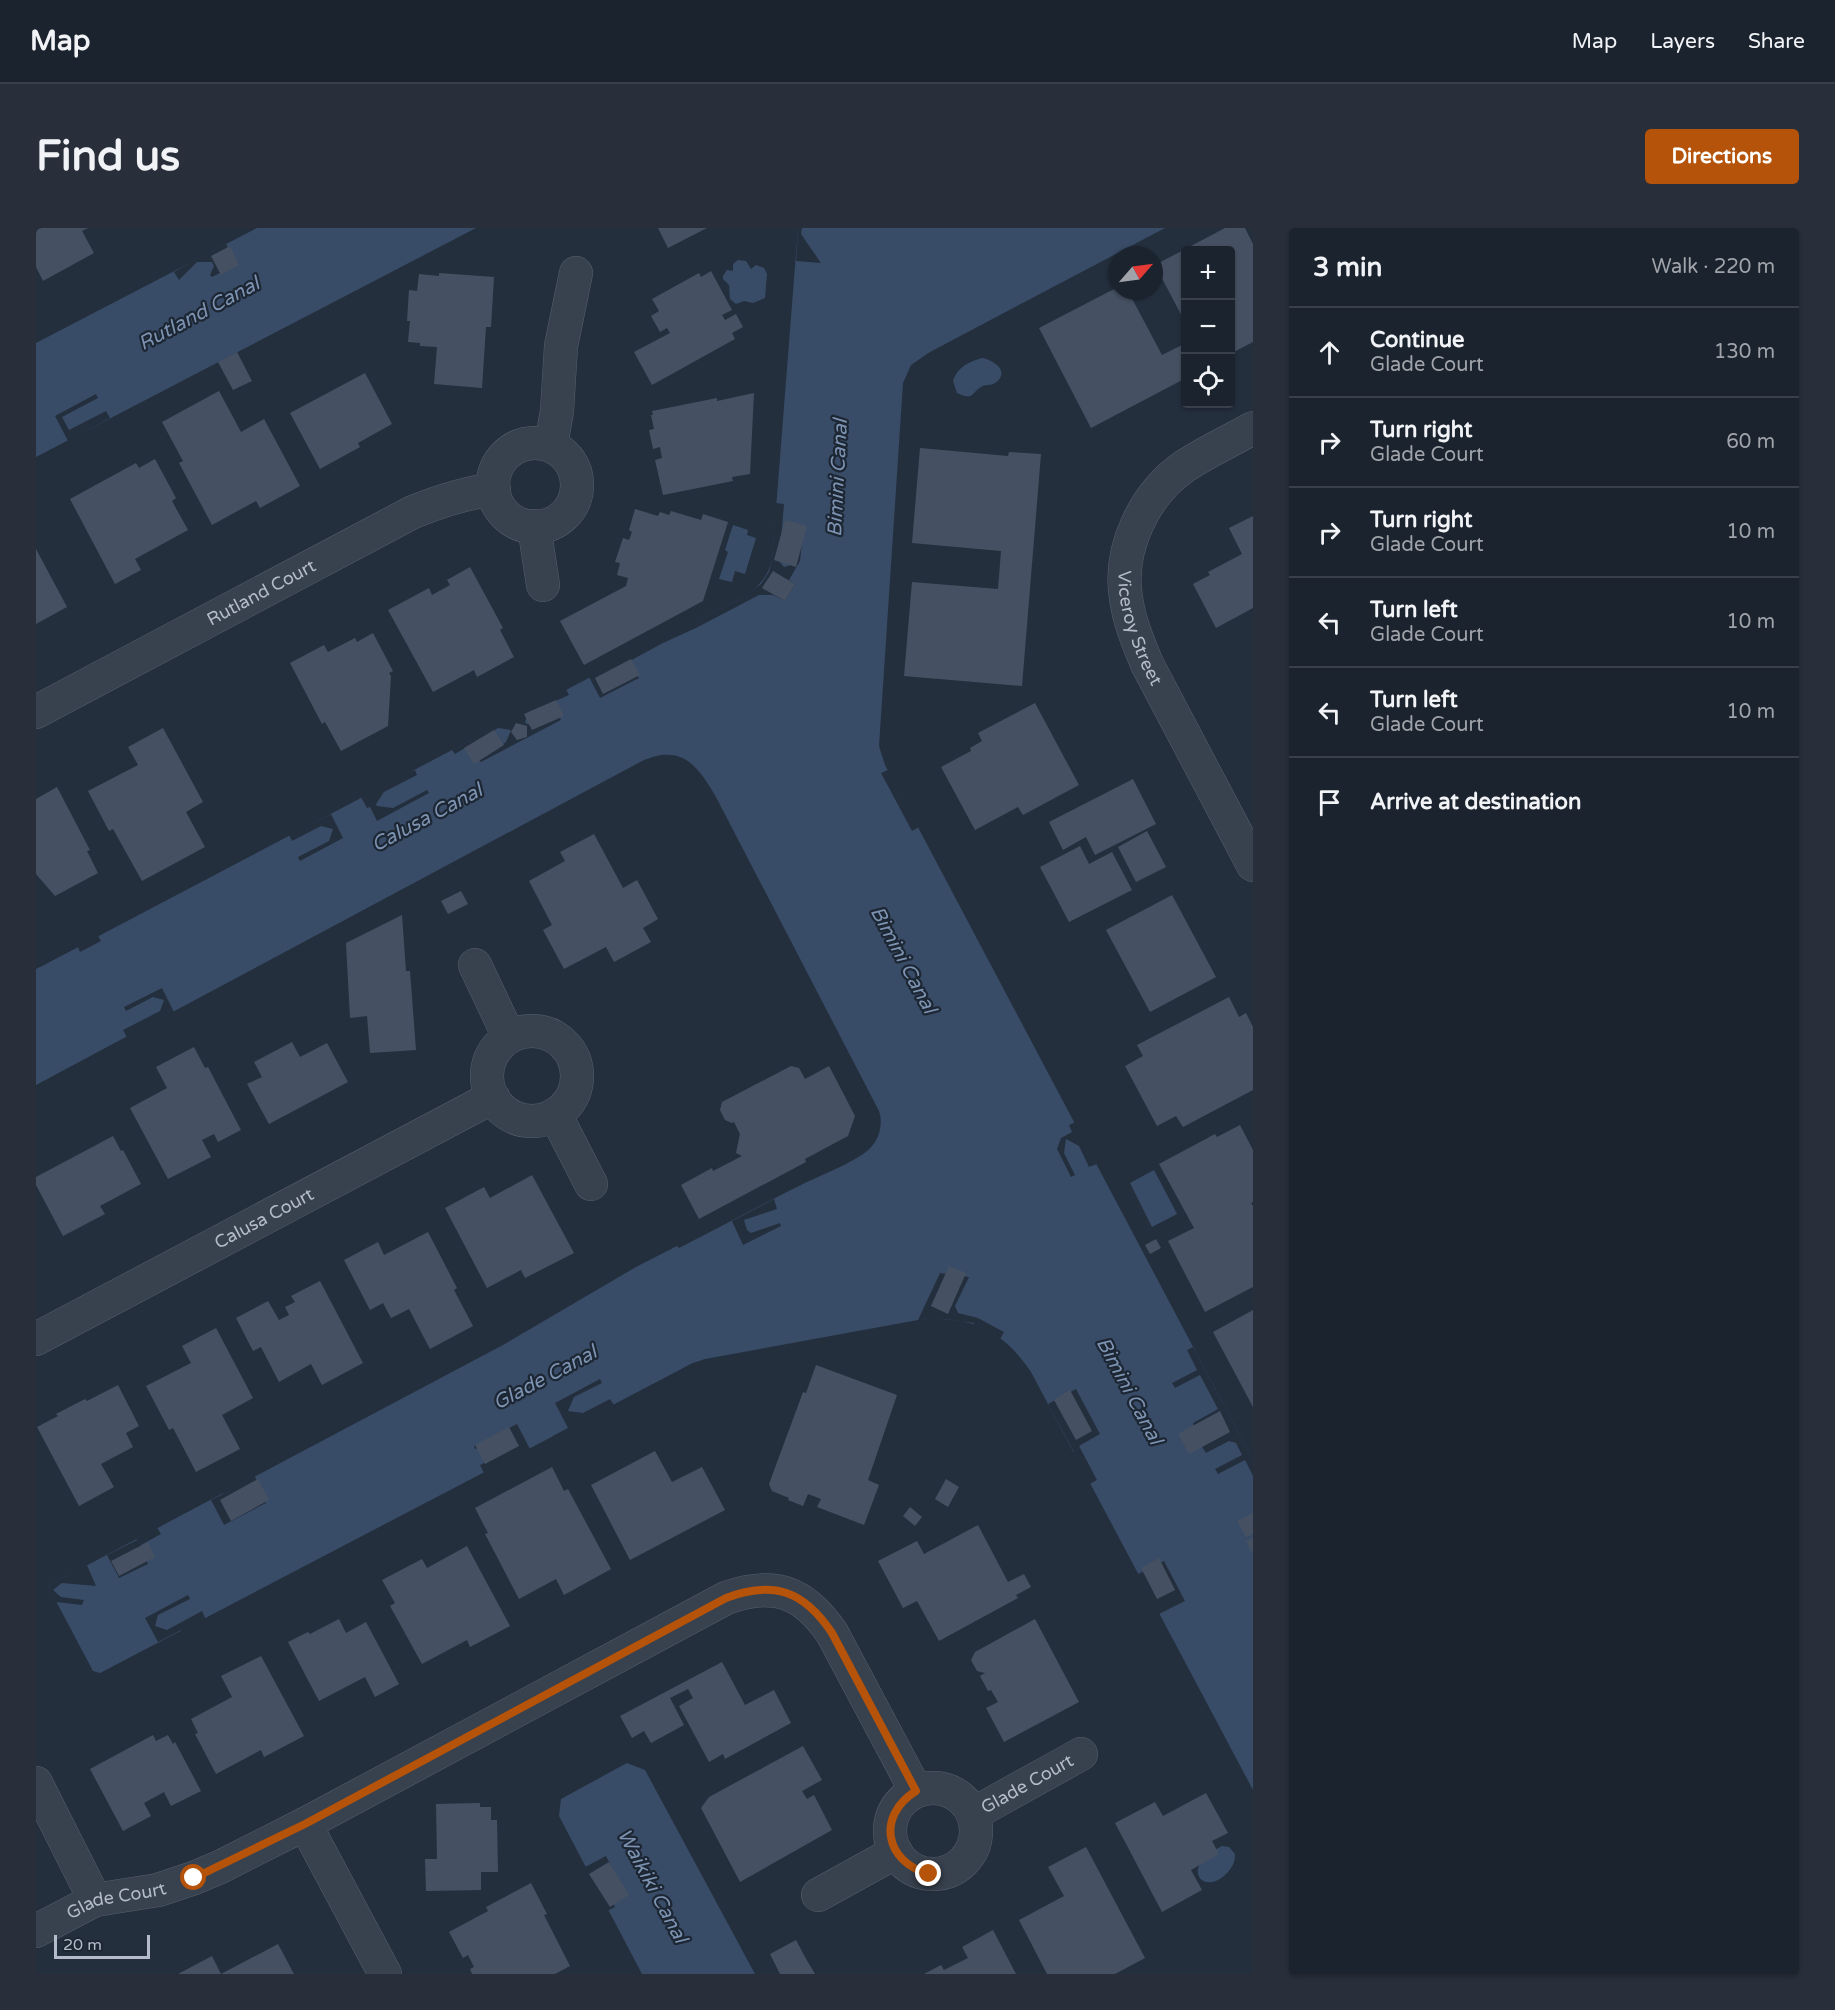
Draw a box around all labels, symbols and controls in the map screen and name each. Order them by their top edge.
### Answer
text: Map [30,24,90,58]
text: Map [1572,29,1617,54]
text: Layers [1650,29,1715,54]
text: Share [1748,29,1805,54]
button: Directions [1645,129,1799,184]
text: Find us [36,131,180,182]
north arrow [1109,246,1163,300]
map controls [1181,246,1235,408]
button: + [1181,246,1235,300]
text: 3 min [1313,252,1382,283]
text: Walk · 220 m [1652,255,1775,279]
water label: Rutland Canal [134,271,265,356]
button: − [1181,300,1235,354]
text: Continue [1370,327,1465,353]
icon: ahead [1313,336,1346,369]
text: 130 m [1714,340,1775,364]
text: Glade Court [1370,353,1484,377]
button: locate [1181,354,1235,408]
water label: Bimini Canal [823,416,853,538]
text: Turn right [1370,417,1472,443]
icon: right [1313,426,1346,459]
text: 60 m [1726,430,1775,454]
text: Glade Court [1370,443,1484,467]
text: Turn right [1370,507,1472,533]
icon: right [1313,516,1346,549]
text: 10 m [1726,520,1775,544]
text: Glade Court [1370,533,1484,557]
street label: Rutland Court [203,555,320,630]
street label: Viceroy Street [1113,570,1167,689]
text: Turn left [1370,597,1458,623]
icon: left [1313,606,1346,639]
text: 10 m [1726,610,1775,634]
text: Glade Court [1370,623,1484,647]
text: Turn left [1370,687,1458,713]
icon: left [1313,696,1346,729]
text: 10 m [1726,700,1775,724]
text: Glade Court [1370,713,1484,737]
water label: Calusa Canal [368,778,488,857]
icon: arrive [1313,786,1346,819]
text: Arrive at destination [1370,789,1581,815]
water label: Bimini Canal [865,902,942,1019]
street label: Calusa Court [210,1183,318,1254]
water label: Bimini Canal [1091,1333,1168,1450]
water label: Glade Canal [489,1340,603,1415]
street label: Glade Court [977,1749,1077,1818]
water label: Waikiki Canal [612,1825,693,1949]
route end [915,1860,941,1886]
route start [180,1864,206,1890]
street label: Glade Court [63,1877,169,1924]
scale bar [54,1932,150,1960]
text: 20 m [63,1935,102,1955]

